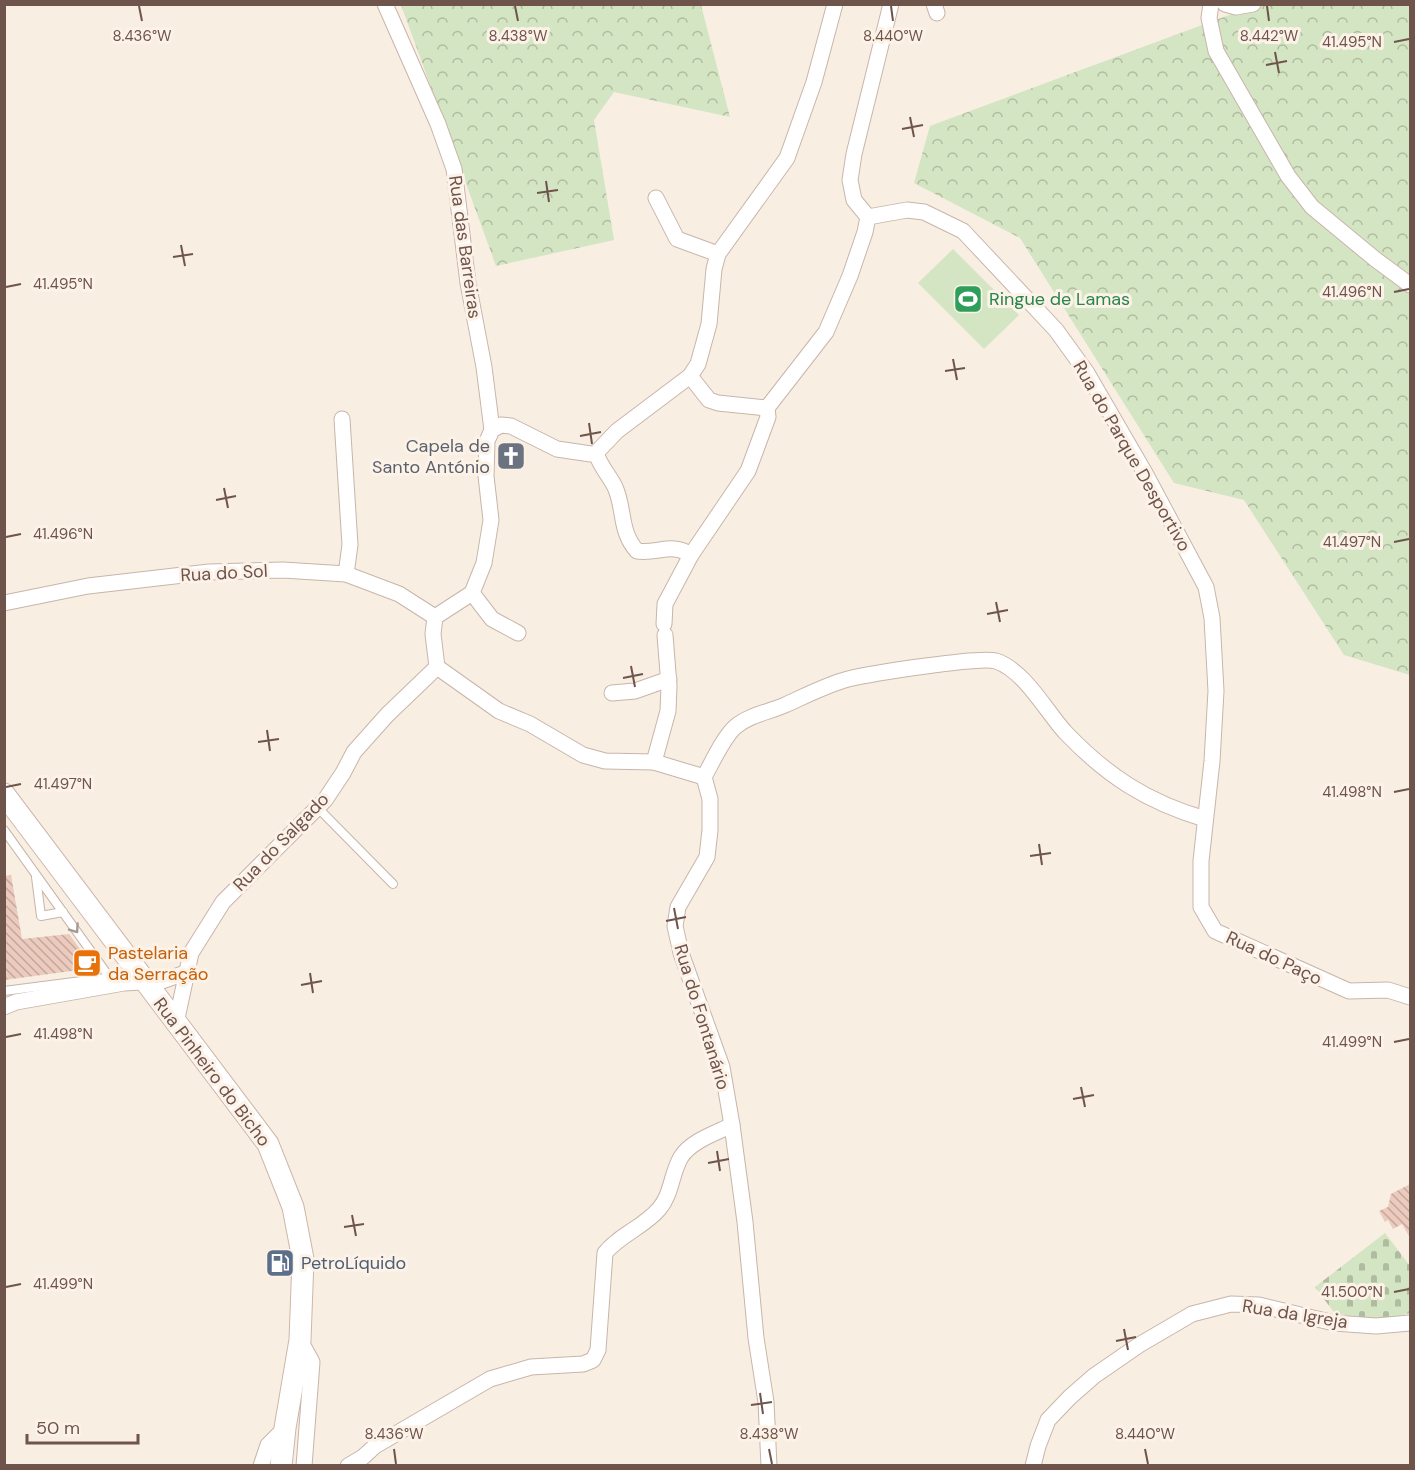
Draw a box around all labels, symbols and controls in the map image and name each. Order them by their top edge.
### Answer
text: 8.436°W [112,26,172,46]
text: 8.438°W [489,26,548,46]
text: 8.440°W [863,26,924,46]
text: 8.442°W [1240,26,1299,46]
text: 41.495°N [1322,32,1382,52]
street label: Rua das Barreiras [443,174,487,320]
text: 41.495°N [33,274,93,294]
text: 41.496°N [1322,282,1382,302]
sports icon: Ringue de Lamas [952,283,984,315]
place label: Ringue de Lamas [989,287,1130,311]
street label: Rua do Parque Desportivo [1068,356,1196,556]
place label: Capela de Santo António [372,434,490,479]
church icon: Capela de Santo António [495,440,527,472]
text: 41.496°N [33,524,93,544]
text: 41.497°N [1323,532,1381,552]
street label: Rua do Sol [180,559,268,587]
text: 41.497°N [34,774,92,794]
text: 41.498°N [1322,782,1382,802]
street label: Rua do Salgado [228,787,334,897]
one-way arrow [68,922,79,933]
street label: Rua do Paço [1222,925,1326,991]
place label: Pastelaria da Serração [108,941,208,986]
street label: Rua do Fontanário [668,941,736,1093]
cafe icon: Pastelaria da Serração [71,947,103,979]
street label: Rua Pinheiro do Bicho [148,993,276,1151]
text: 41.498°N [33,1024,93,1044]
text: 41.499°N [1322,1032,1382,1052]
fuel station icon: PetroLíquido [264,1247,296,1279]
place label: PetroLíquido [301,1251,406,1275]
text: 41.499°N [33,1274,93,1294]
text: 41.500°N [1321,1282,1383,1302]
street label: Rua da Igreja [1241,1294,1349,1334]
scale bar [27,1407,138,1445]
text: 50 m [36,1416,80,1440]
text: 8.436°W [364,1424,424,1444]
text: 8.438°W [740,1424,799,1444]
text: 8.440°W [1115,1424,1176,1444]

